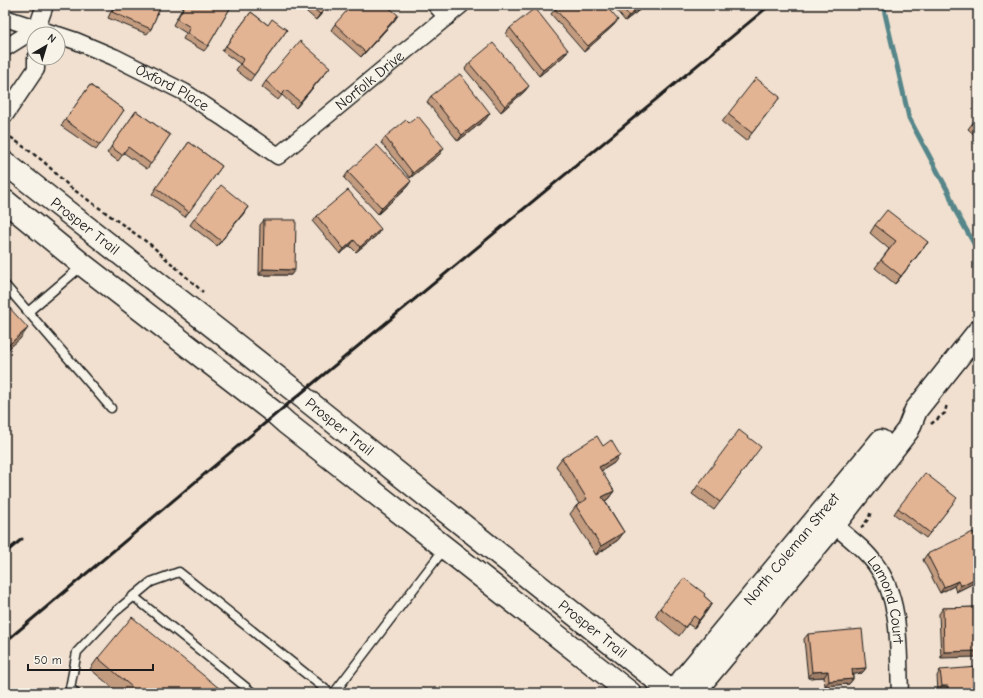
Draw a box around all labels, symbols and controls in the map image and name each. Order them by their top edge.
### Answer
north arrow [26,26,66,66]
text: N [45,31,59,46]
street label: Norfolk Drive [332,47,408,114]
street label: Oxford Place [132,60,213,115]
street label: Prosper Trail [47,193,123,259]
street label: Prosper Trail [302,394,378,459]
street label: North Coleman Street [740,489,843,609]
street label: Lamond Court [863,552,907,645]
street label: Prosper Trail [555,596,631,662]
scale bar [28,646,153,672]
text: 50 m [34,653,62,667]

